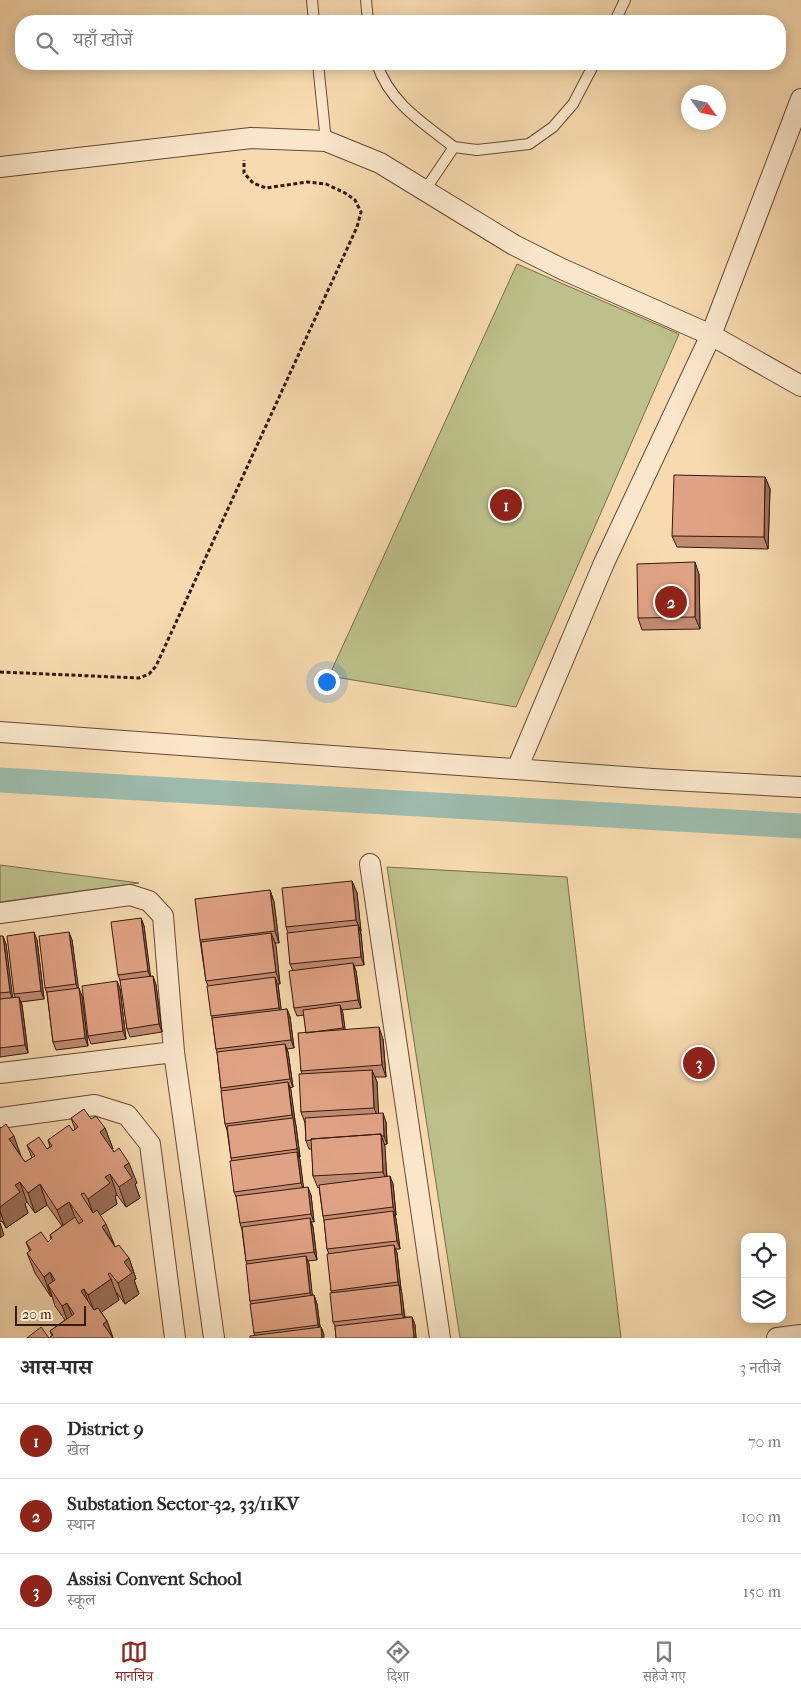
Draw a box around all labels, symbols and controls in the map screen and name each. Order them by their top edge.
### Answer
search box [15,15,786,70]
icon: search [33,29,61,57]
text: यहाँ खोजें [73,29,133,51]
north arrow [681,85,726,130]
pin: 1 [490,486,522,524]
pin: 2 [655,583,687,621]
your location [314,669,340,695]
pin: 3 [683,1044,715,1082]
map controls [741,1233,786,1323]
button: locate [741,1233,786,1278]
button: layers [741,1278,786,1323]
scale bar [15,1303,86,1326]
text: 20 m [22,1306,52,1323]
text: आस-पास [20,1355,92,1379]
text: 3 नतीजे [740,1358,781,1377]
text: District 9 [67,1418,144,1440]
text: 1 [33,1432,39,1451]
text: 70 m [748,1432,781,1451]
text: खेल [67,1440,89,1459]
text: Substation Sector-32, 33/11KV [67,1493,299,1515]
text: 2 [32,1507,40,1526]
text: 100 m [741,1507,781,1526]
text: स्थान [67,1515,95,1534]
text: Assisi Convent School [67,1568,242,1590]
text: 3 [33,1582,39,1601]
text: 150 m [743,1582,781,1601]
text: स्कूल [67,1590,96,1609]
tab: मानचित्र [115,1638,153,1690]
tab: दिशा [384,1638,412,1690]
tab: सहेजे गए [643,1638,686,1690]

